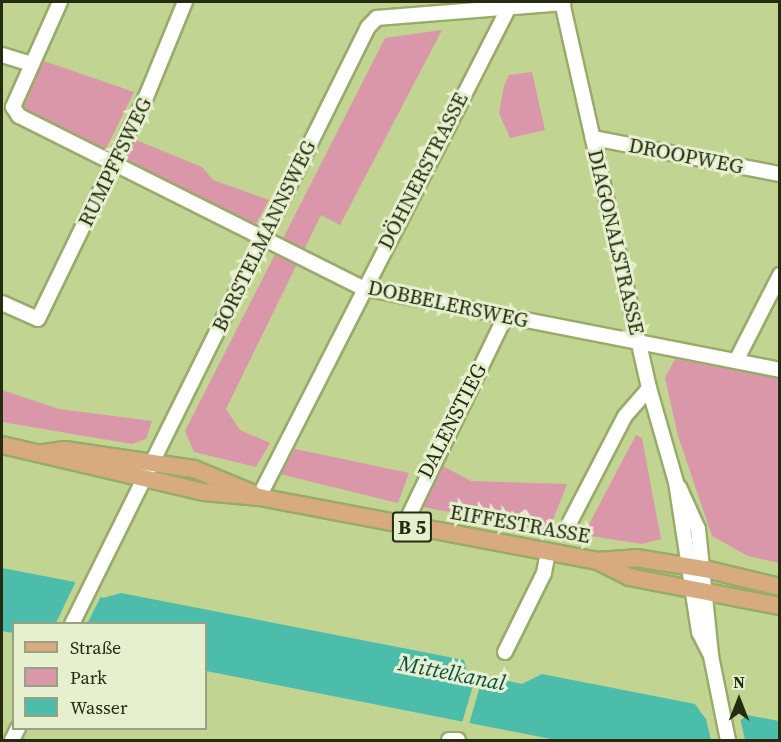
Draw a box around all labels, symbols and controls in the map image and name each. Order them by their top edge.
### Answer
street label: DÖHNERSTRASSE [373,88,473,254]
street label: RUMPFFSWEG [73,93,157,231]
street label: DROOPWEG [627,133,745,179]
street label: BORSTELMANNSWEG [207,136,321,336]
street label: DIAGONALSTRASSE [582,147,650,337]
street label: DOBBELERSWEG [366,275,530,333]
street label: DALENSTIEG [412,359,492,483]
street label: EIFFESTRASSE [448,499,592,549]
road number: B 5 [391,510,433,544]
legend [12,622,207,730]
text: Straße [70,635,121,660]
water label: Mittelkanal [396,650,508,696]
text: Park [70,665,107,690]
north arrow [709,670,769,730]
text: N [733,671,745,693]
text: Wasser [70,695,128,720]

